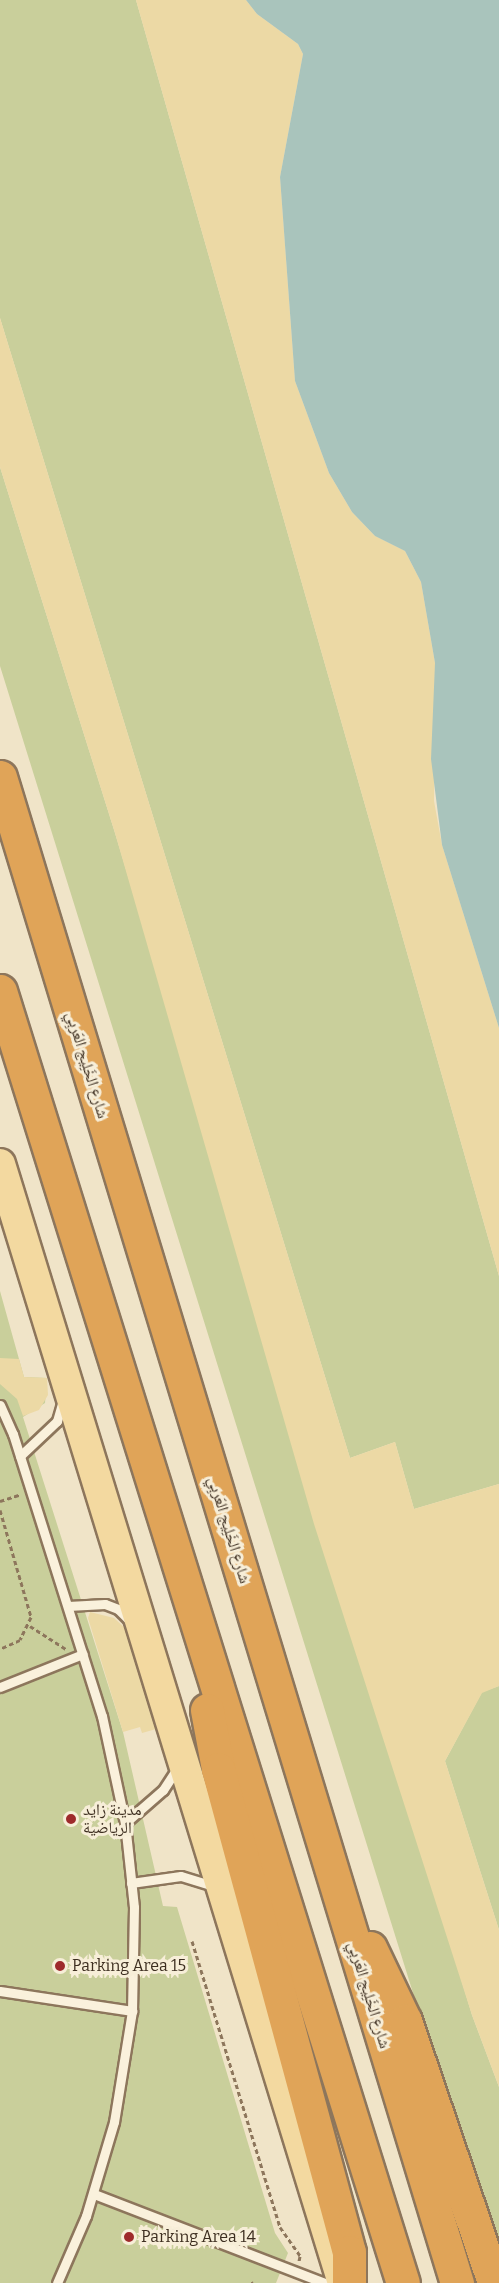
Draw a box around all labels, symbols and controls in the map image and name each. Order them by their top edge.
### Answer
street label: شارع الخَلِيج العَربِي [62,1009,112,1121]
street label: شارع الخَلِيج العَربِي [204,1474,254,1586]
place label: مدينة زايد الرياضية [83,1800,142,1838]
marker: مدينة زايد الرياضية [64,1812,78,1826]
street label: شارع الخَلِيج العَربِي [344,1939,394,2051]
place label: Parking Area 15 [72,1956,186,1976]
marker: Parking Area 15 [53,1959,67,1973]
place label: Parking Area 14 [141,2227,256,2247]
marker: Parking Area 14 [122,2230,136,2244]

